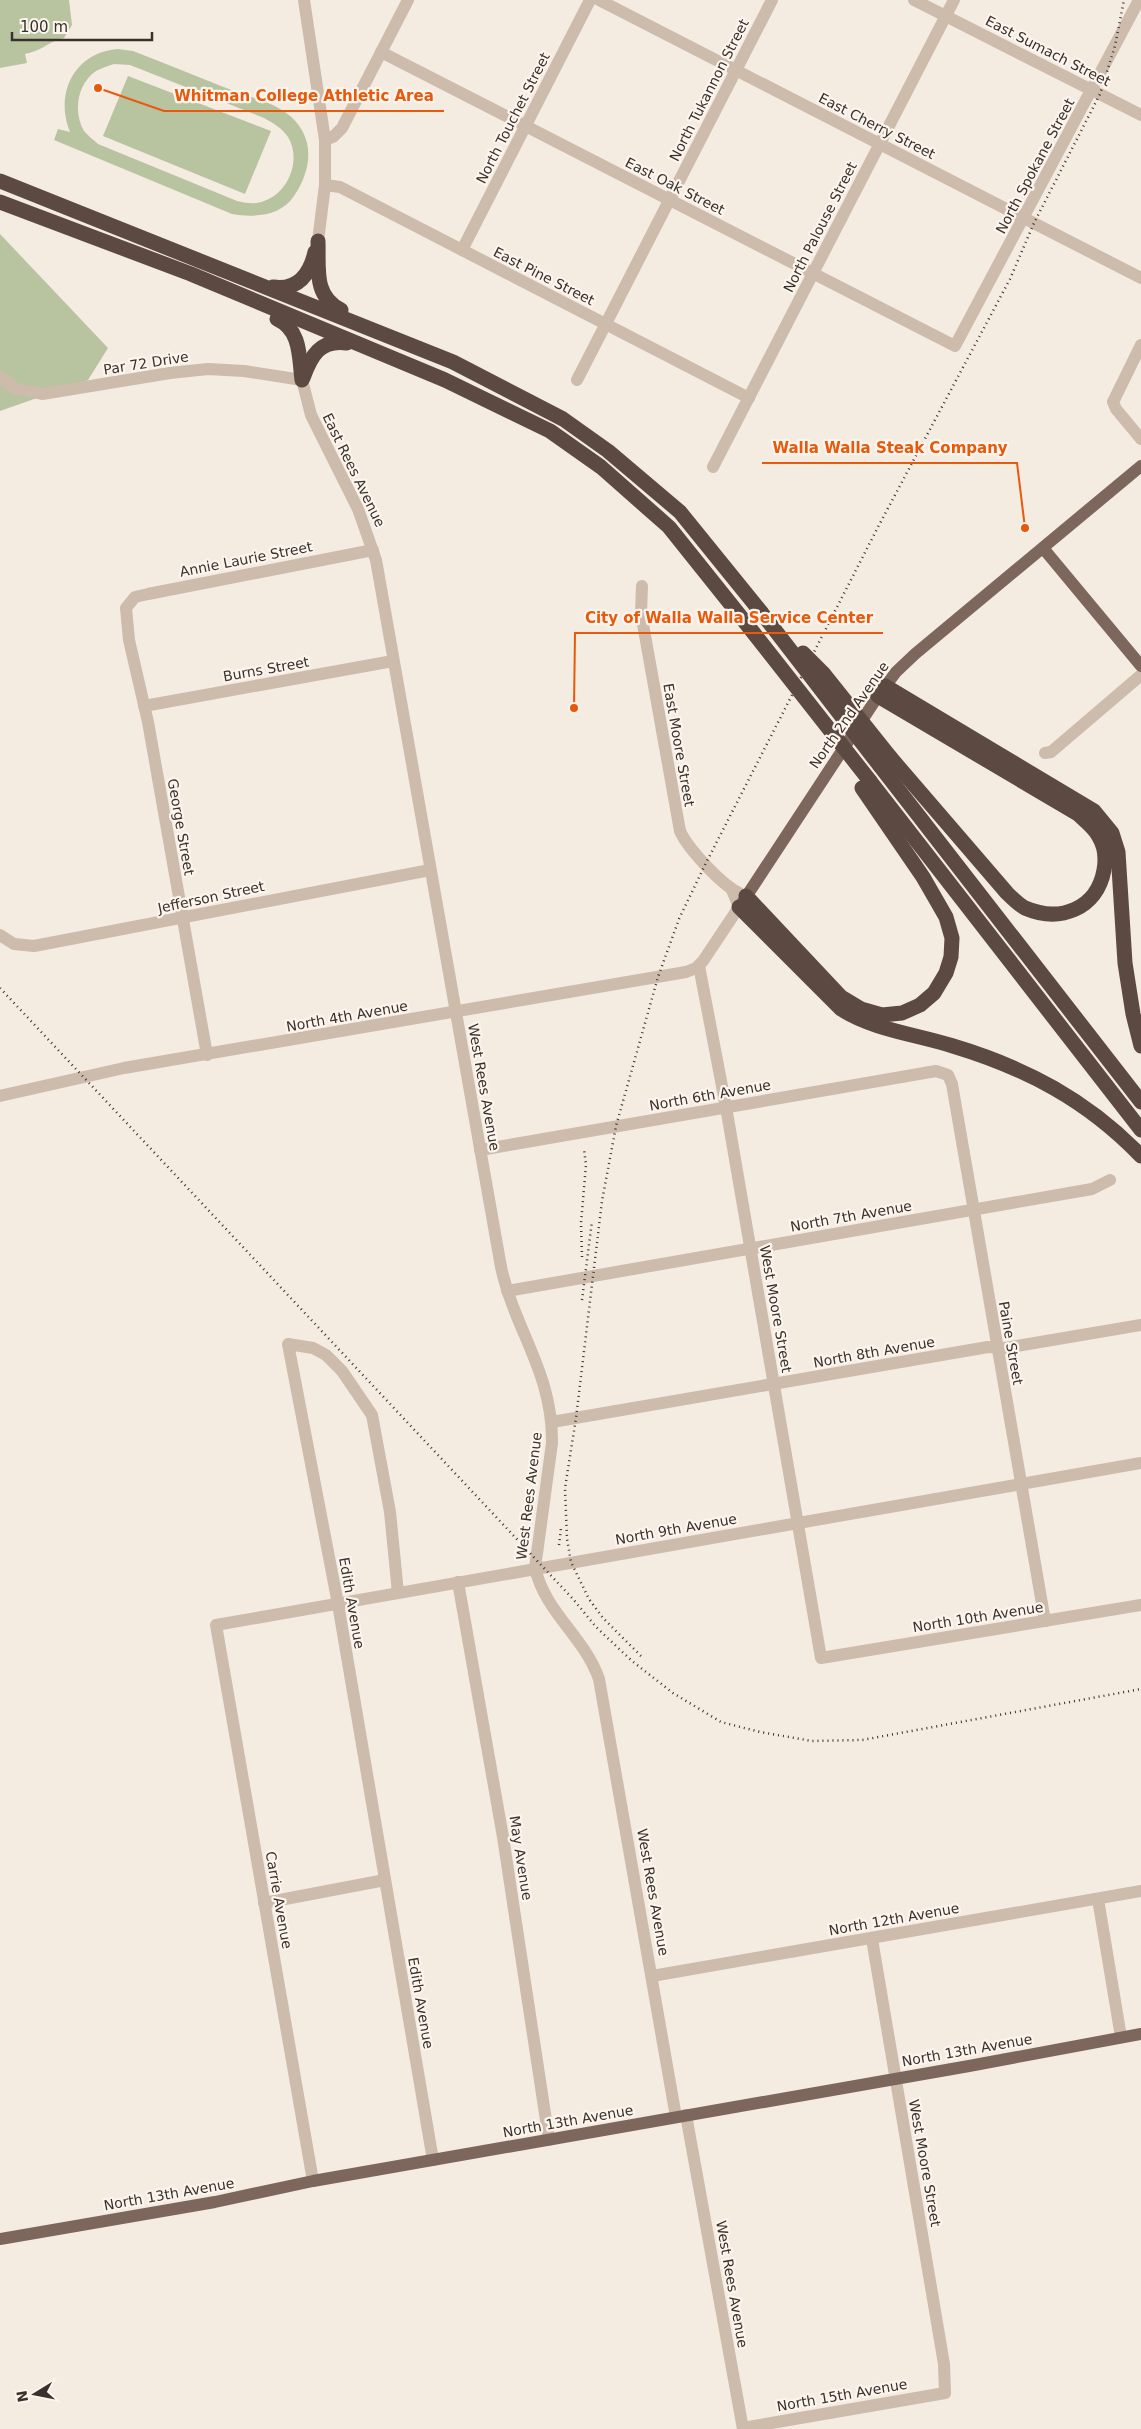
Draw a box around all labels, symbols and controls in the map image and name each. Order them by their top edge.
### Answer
scale bar [12,10,152,42]
street label: East Sumach Street [983,13,1114,90]
street label: North Tukannon Street [666,16,752,164]
text: 100 m [20,18,68,36]
street label: North Touchet Street [473,49,553,186]
callout: Whitman College Athletic Area [164,81,444,111]
text: Whitman College Athletic Area [174,87,434,105]
street label: East Cherry Street [816,90,938,163]
street label: North Spokane Street [993,95,1078,236]
street label: East Oak Street [623,154,728,218]
street label: North Palouse Street [780,159,860,295]
street label: East Pine Street [491,244,598,309]
street label: Par 72 Drive [102,348,190,378]
street label: East Rees Avenue [319,410,389,530]
callout: Walla Walla Steak Company [762,433,1017,463]
text: Walla Walla Steak Company [772,439,1008,457]
street label: Annie Laurie Street [178,538,314,580]
callout: City of Walla Walla Service Center [575,603,883,633]
text: City of Walla Walla Service Center [585,609,874,627]
street label: Burns Street [222,653,311,684]
street label: North 2nd Avenue [806,658,892,772]
street label: East Moore Street [660,682,698,808]
street label: George Street [165,777,197,877]
street label: Jefferson Street [155,878,266,916]
street label: North 4th Avenue [285,997,409,1035]
street label: West Rees Avenue [465,1022,503,1152]
street label: North 6th Avenue [648,1076,772,1114]
street label: North 7th Avenue [789,1197,913,1235]
street label: West Moore Street [757,1244,795,1374]
street label: Paine Street [996,1300,1026,1387]
street label: North 8th Avenue [812,1333,936,1371]
street label: West Rees Avenue [513,1431,545,1561]
street label: North 9th Avenue [614,1510,738,1548]
street label: Edith Avenue [336,1556,368,1650]
street label: North 10th Avenue [911,1599,1045,1635]
street label: May Avenue [506,1815,536,1901]
street label: West Rees Avenue [634,1827,672,1957]
street label: Carrie Avenue [263,1850,295,1950]
street label: North 12th Avenue [827,1900,961,1938]
street label: Edith Avenue [405,1956,437,2050]
street label: North 13th Avenue [900,2031,1034,2069]
street label: West Moore Street [906,2098,944,2228]
street label: North 13th Avenue [501,2102,635,2140]
street label: North 13th Avenue [102,2175,236,2213]
street label: West Rees Avenue [713,2219,751,2349]
north arrow [10,2369,60,2419]
street label: North 15th Avenue [775,2376,909,2414]
text: N [13,2389,31,2403]

